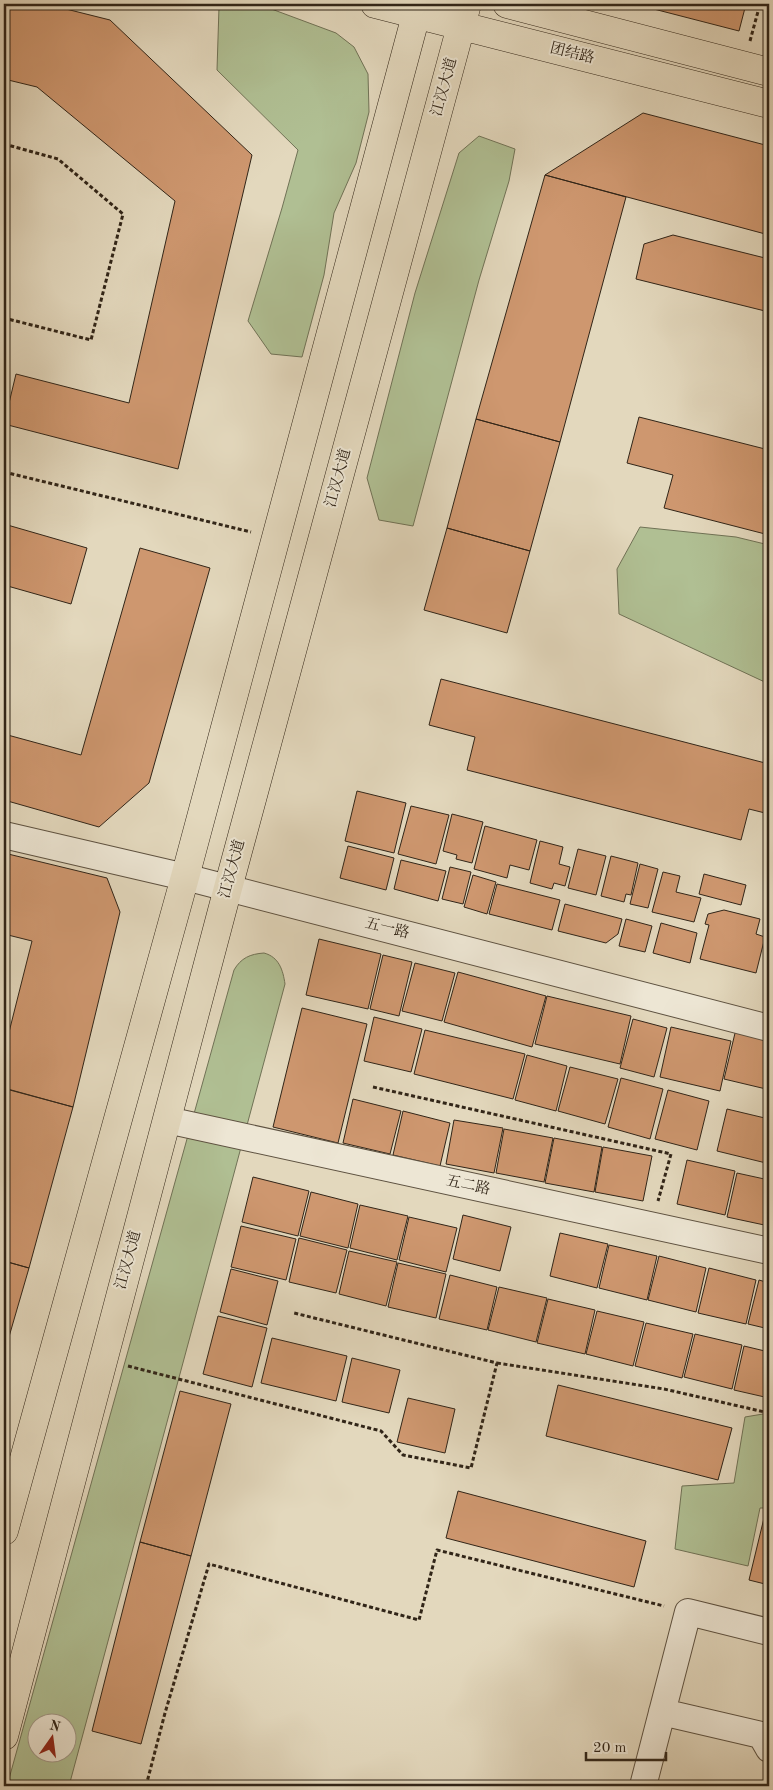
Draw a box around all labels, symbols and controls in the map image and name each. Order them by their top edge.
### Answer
street label: 团结路 [548,39,596,67]
street label: 江汉大道 [428,56,460,118]
street label: 江汉大道 [322,447,354,509]
street label: 江汉大道 [216,838,248,900]
street label: 五一路 [363,914,411,942]
street label: 五二路 [444,1172,492,1198]
street label: 江汉大道 [112,1229,144,1291]
north arrow [28,1712,78,1762]
text: N [48,1718,62,1735]
scale bar [586,1730,666,1762]
text: 20 m [593,1741,627,1756]

